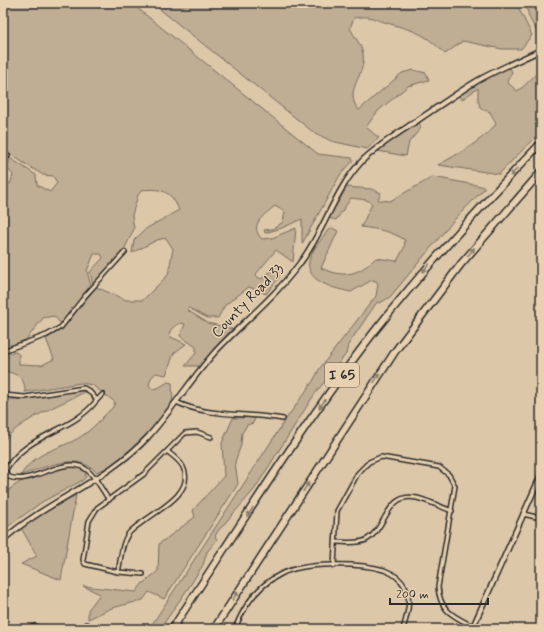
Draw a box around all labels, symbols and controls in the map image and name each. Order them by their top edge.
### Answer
one-way arrow [509,167,519,177]
one-way arrow [467,246,476,257]
street label: County Road 33 [207,259,289,343]
one-way arrow [422,262,431,273]
road number: I 65 [325,363,359,387]
one-way arrow [373,373,381,383]
one-way arrow [318,399,326,409]
one-way arrow [302,482,310,492]
one-way arrow [246,506,253,518]
scale bar [390,580,488,606]
text: 200 m [396,587,429,603]
one-way arrow [232,590,239,602]

